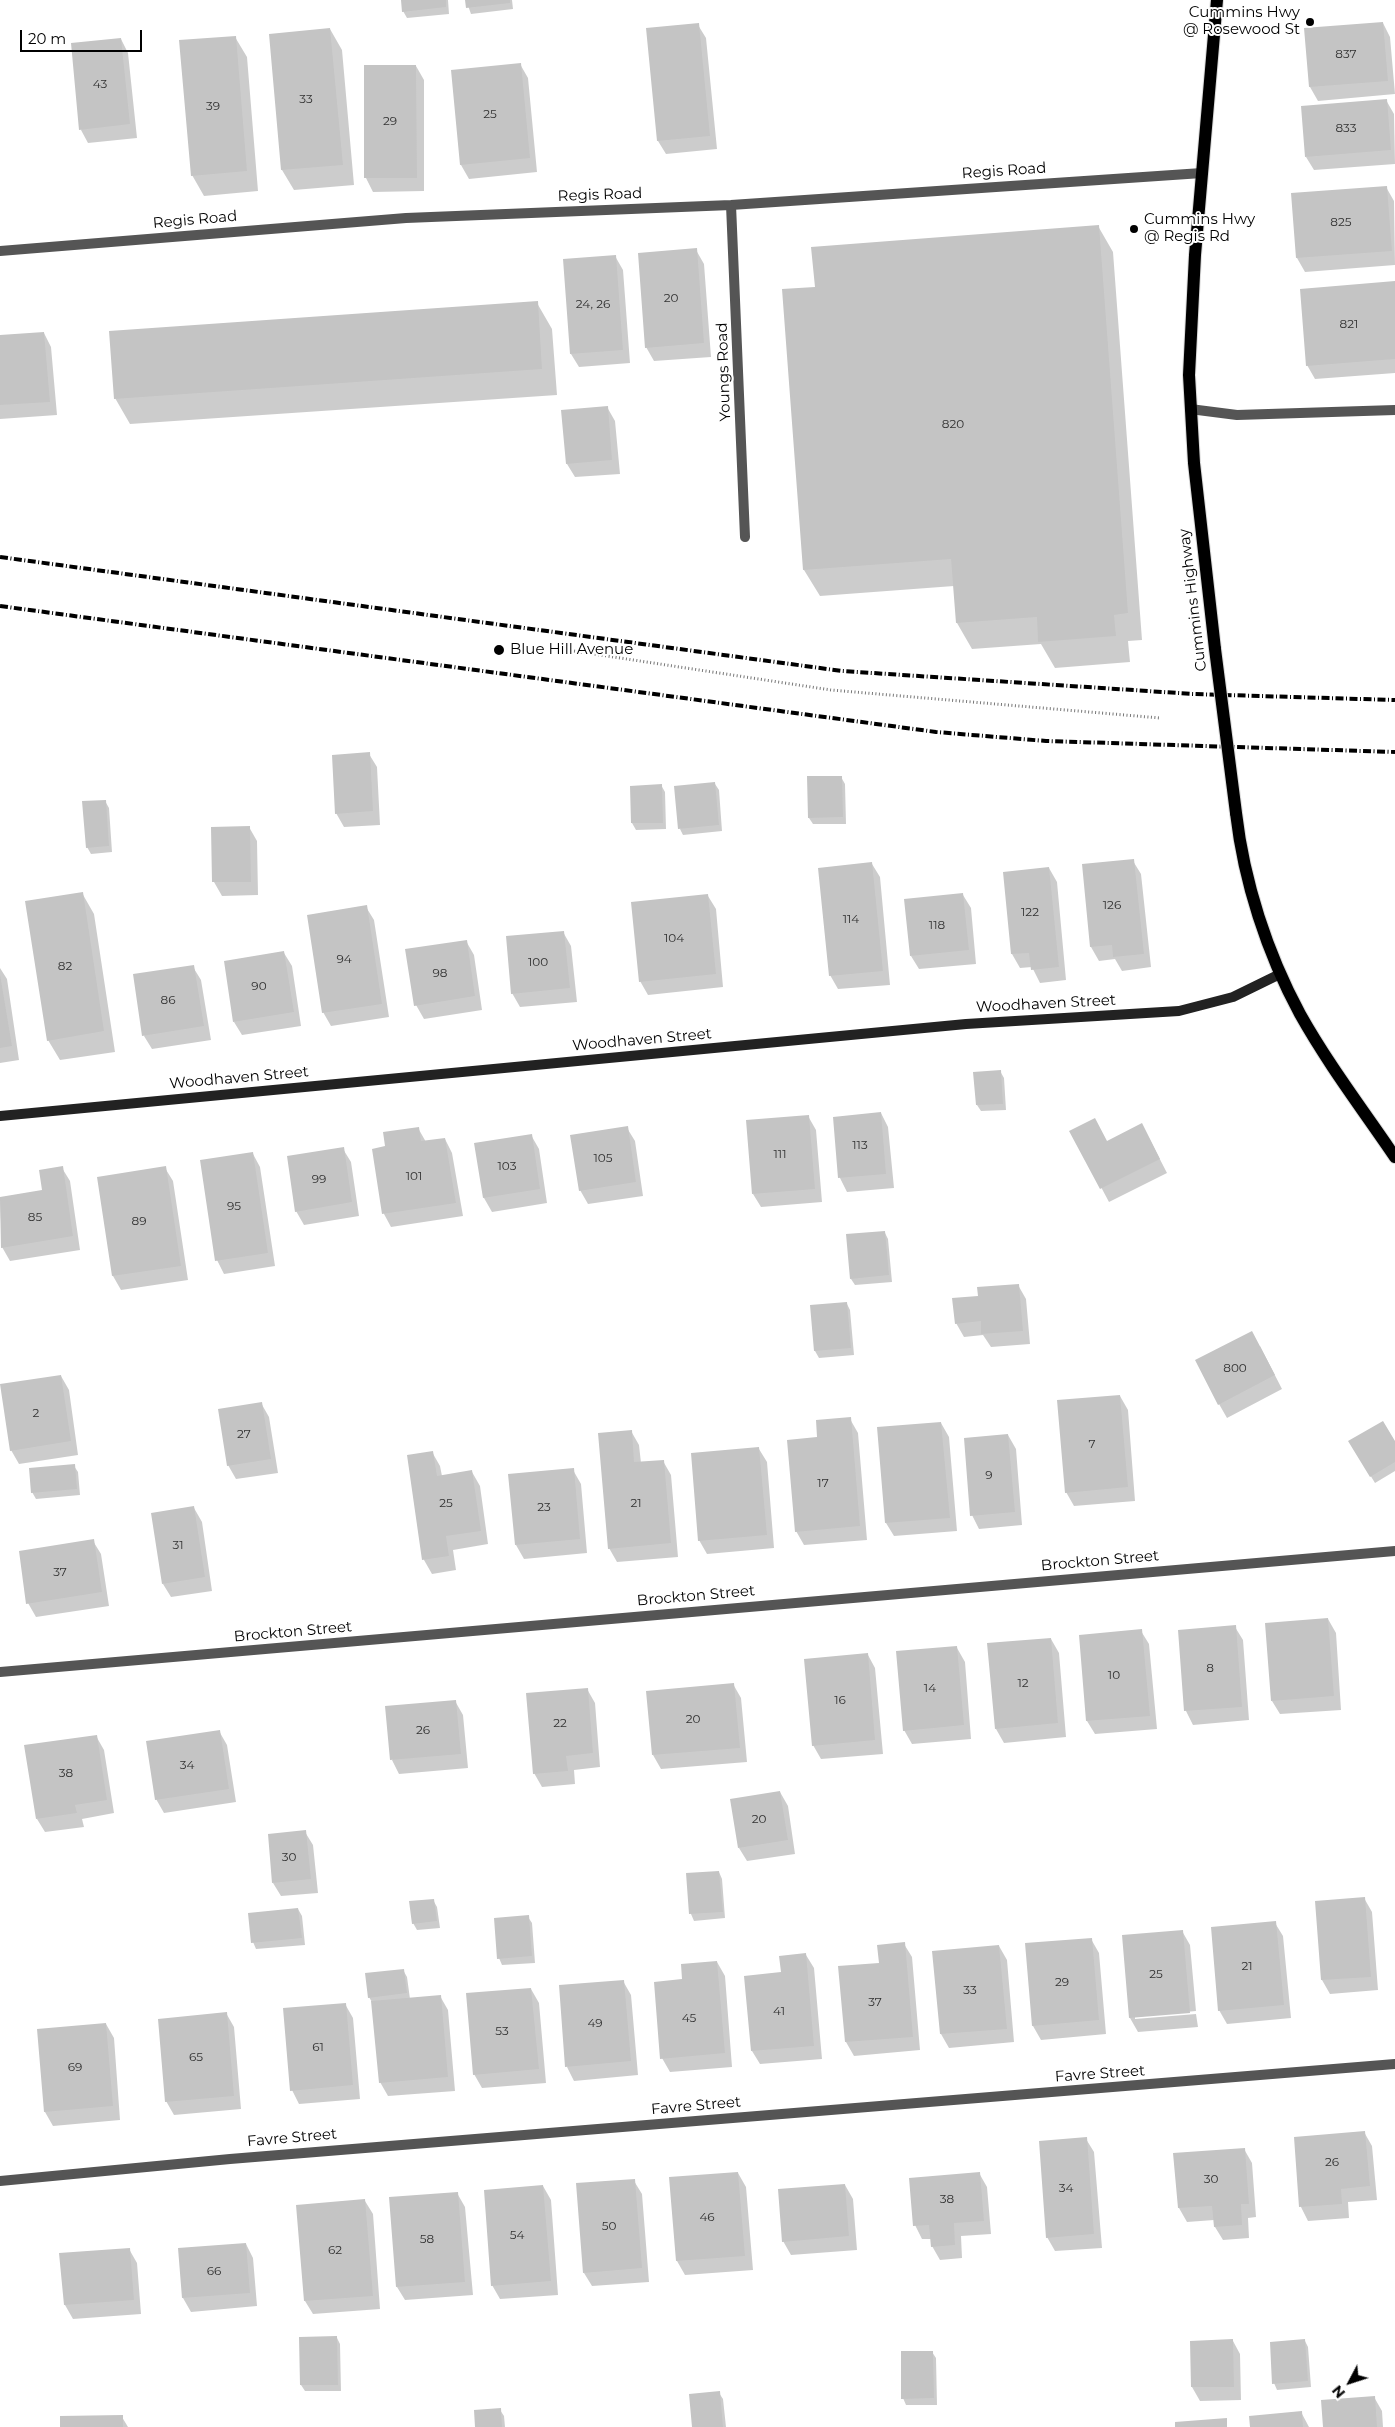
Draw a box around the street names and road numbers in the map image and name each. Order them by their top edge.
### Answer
street label: Regis Road [961,159,1047,183]
street label: Regis Road [557,185,643,205]
street label: Regis Road [152,207,238,233]
street label: Youngs Road [713,322,735,422]
street label: Cummins Highway [1175,528,1211,672]
street label: Woodhaven Street [976,991,1116,1017]
street label: Woodhaven Street [571,1025,713,1055]
street label: Woodhaven Street [168,1063,310,1093]
street label: Brockton Street [1040,1547,1160,1575]
street label: Brockton Street [636,1582,756,1610]
street label: Brockton Street [233,1618,353,1646]
street label: Favre Street [1054,2062,1146,2086]
street label: Favre Street [650,2093,742,2119]
street label: Favre Street [246,2125,338,2151]

